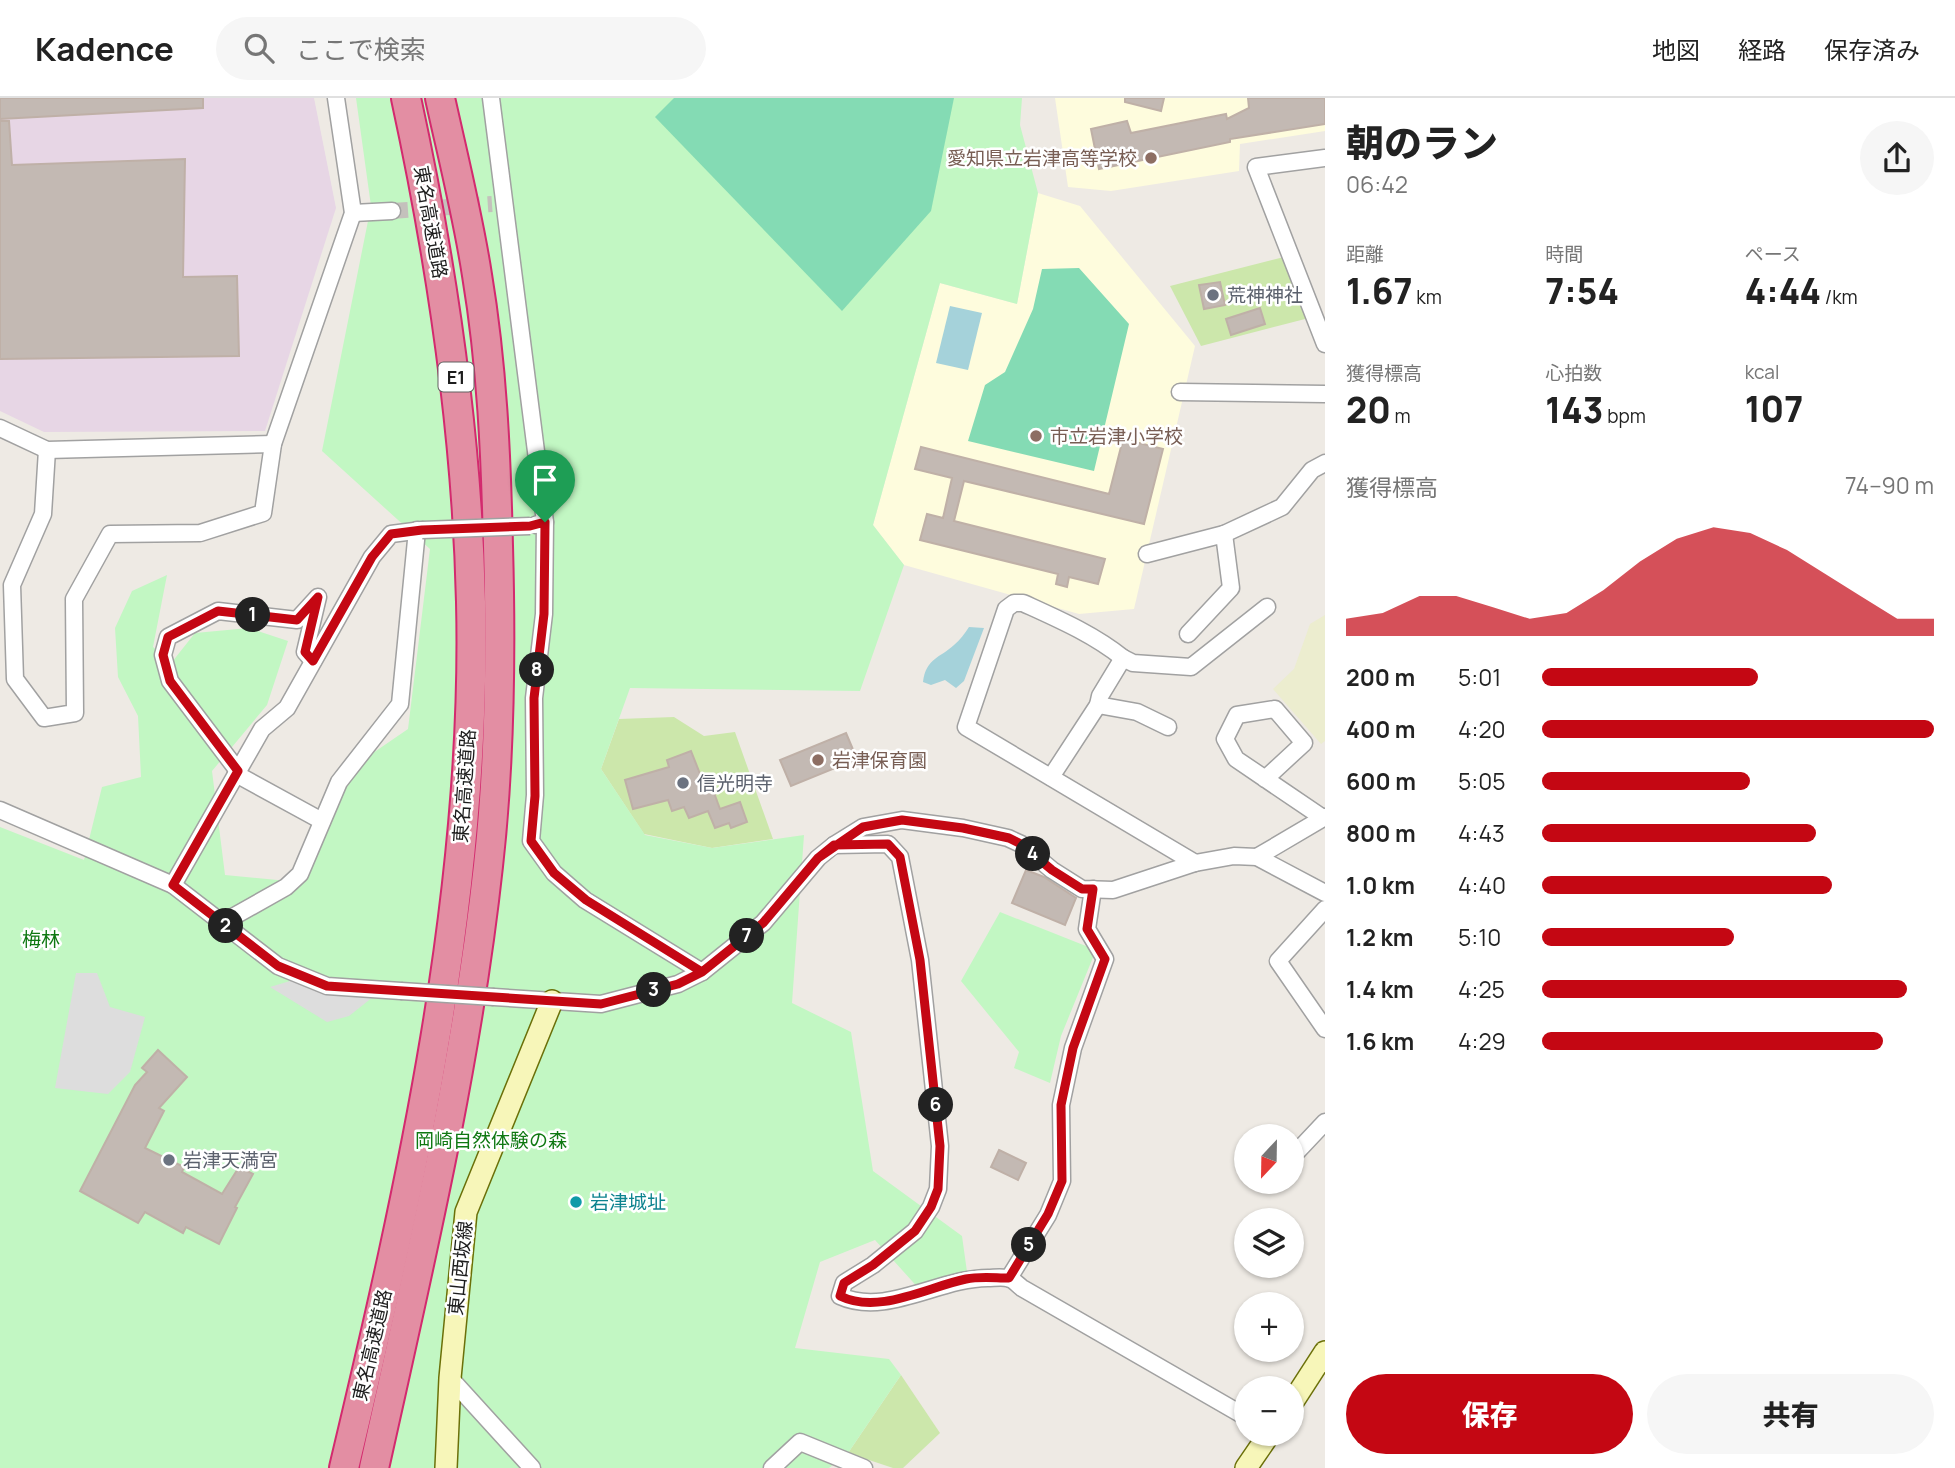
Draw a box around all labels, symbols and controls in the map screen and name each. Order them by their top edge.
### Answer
search box [216,17,706,80]
text: Kadence [35,26,174,71]
icon: search [240,29,278,67]
text: ここで検索 [296,31,426,67]
text: 地図 [1652,33,1700,66]
text: 経路 [1738,33,1786,66]
text: 保存済み [1824,33,1920,66]
text: 朝のラン [1346,116,1498,168]
button: share [1860,121,1934,195]
place label: 愛知県立岩津高等学校 [947,145,1137,171]
marker: 愛知県立岩津高等学校 [1143,150,1159,166]
street label: 東名高速道路 [408,164,454,280]
text: 06:42 [1346,168,1408,200]
text: 距離 [1346,241,1384,267]
text: 時間 [1545,241,1583,267]
text: ペース [1745,241,1801,267]
text: 1.67 [1346,267,1413,315]
text: 7:54 [1545,267,1619,315]
text: 4:44 [1745,267,1821,315]
place label: 荒神神社 [1227,282,1303,308]
text: km [1413,284,1442,310]
text: /km [1821,284,1858,310]
marker: 荒神神社 [1205,287,1221,303]
text: kcal [1745,359,1779,385]
text: 獲得標高 [1346,360,1422,386]
text: 心拍数 [1545,360,1602,386]
road number: E1 [438,362,474,391]
text: 107 [1745,385,1803,433]
text: 20 [1346,386,1391,434]
text: 143 [1545,386,1603,434]
text: m [1391,403,1411,429]
text: bpm [1603,403,1646,429]
place label: 市立岩津小学校 [1050,423,1183,449]
marker: 市立岩津小学校 [1028,428,1044,444]
pin [515,450,575,522]
icon: arrive [526,461,564,499]
text: 74–90 m [1845,469,1934,501]
text: 獲得標高 [1346,471,1438,503]
pin: 1 [236,598,270,632]
text: 1 [248,601,257,627]
pin: 8 [520,652,554,688]
text: 8 [531,656,542,682]
text: 200 m [1346,661,1415,693]
text: 5:01 [1458,661,1501,693]
text: 400 m [1346,713,1416,745]
text: 4:20 [1458,713,1506,745]
street label: 東名高速道路 [447,728,481,844]
place label: 岩津保育園 [832,747,927,773]
marker: 岩津保育園 [810,752,826,768]
text: 600 m [1346,765,1416,797]
text: 5:05 [1458,765,1505,797]
place label: 信光明寺 [697,770,773,796]
marker: 信光明寺 [675,775,691,791]
text: 800 m [1346,817,1416,849]
text: 4:43 [1458,817,1505,849]
pin: 4 [1016,836,1050,872]
text: 4 [1027,840,1038,866]
text: 1.0 km [1346,869,1415,901]
text: 4:40 [1458,869,1506,901]
pin: 2 [208,908,244,944]
text: 2 [220,912,231,938]
pin: 7 [730,918,764,954]
text: 1.2 km [1346,921,1413,953]
text: 5:10 [1458,921,1501,953]
text: 7 [741,922,752,948]
park label: 梅林 [22,926,60,952]
pin: 3 [636,972,672,1008]
text: 1.4 km [1346,973,1414,1005]
text: 4:25 [1458,973,1505,1005]
text: 3 [648,976,659,1002]
text: 1.6 km [1346,1025,1414,1057]
text: 4:29 [1458,1025,1506,1057]
pin: 6 [918,1088,954,1122]
text: 6 [930,1091,941,1117]
north arrow [1234,1124,1304,1194]
map controls [1234,1124,1304,1446]
park label: 岡崎自然体験の森 [415,1127,567,1153]
place label: 岩津天満宮 [183,1147,278,1173]
marker: 岩津天満宮 [161,1152,177,1168]
place label: 岩津城址 [590,1189,666,1215]
marker: 岩津城址 [568,1194,584,1210]
button: layers [1234,1208,1304,1278]
street label: 東山西坂線 [442,1219,478,1317]
pin: 5 [1012,1228,1046,1262]
text: 5 [1023,1231,1034,1257]
street label: 東名高速道路 [347,1287,397,1403]
button: + [1234,1292,1304,1362]
button: 保存 [1346,1374,1633,1454]
button: 共有 [1647,1374,1934,1454]
button: − [1234,1376,1304,1446]

